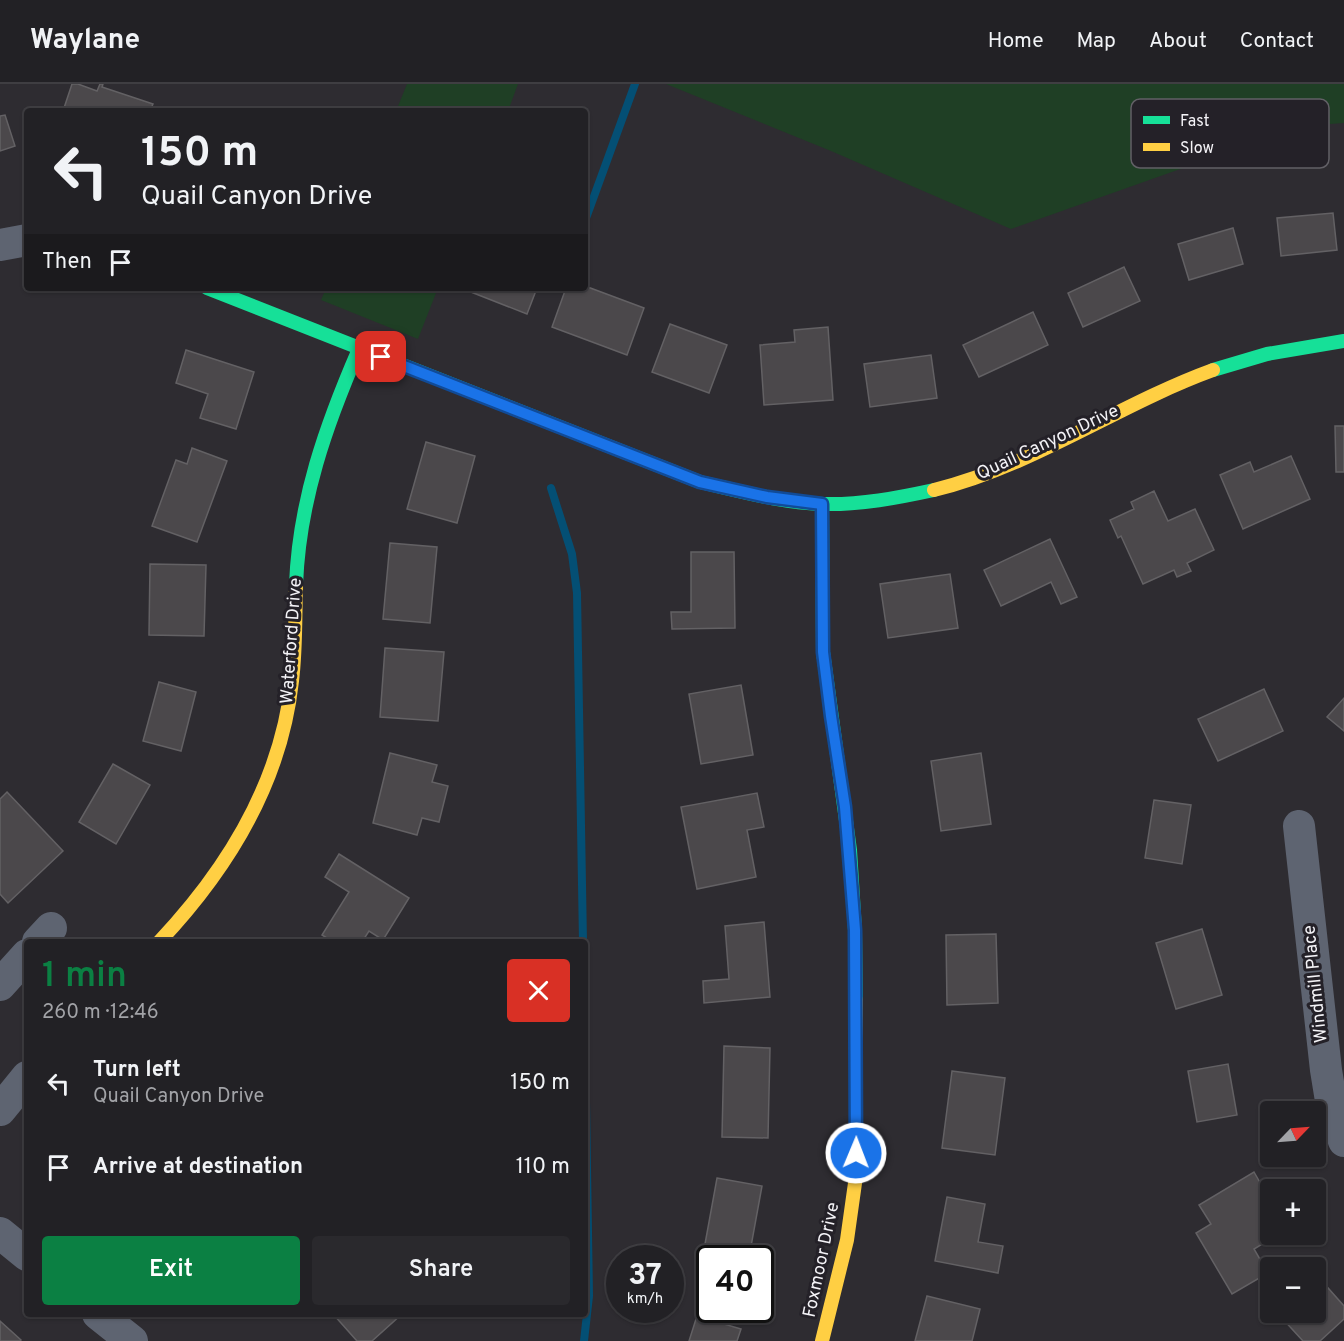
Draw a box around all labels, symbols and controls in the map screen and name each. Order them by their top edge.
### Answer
text: Waylane [30,23,140,59]
text: Home [988,28,1044,55]
text: Map [1077,28,1116,55]
text: About [1149,28,1207,55]
text: Contact [1240,28,1314,55]
legend [1131,99,1329,168]
text: Fast [1180,112,1210,132]
text: 150 m [141,128,258,181]
icon: left [42,132,120,210]
text: Slow [1180,139,1214,159]
text: Quail Canyon Drive [141,180,372,214]
icon: arrive [104,246,137,279]
text: Then [42,249,92,276]
pin [355,331,406,382]
icon: arrive [364,340,397,373]
street label: Quail Canyon Drive [973,400,1123,486]
street label: Waterford Drive [276,577,308,705]
street label: Windmill Place [1298,924,1334,1044]
text: 1 min [42,954,127,1000]
button: close [507,959,570,1022]
text: 260 m · 12:46 [42,1000,159,1026]
text: Turn left [93,1057,181,1084]
icon: left [42,1067,75,1100]
text: 150 m [510,1070,570,1097]
text: Quail Canyon Drive [93,1084,264,1110]
north arrow [1260,1101,1326,1167]
map controls [1260,1101,1326,1323]
position arrow [824,1121,888,1185]
icon: arrive [42,1151,75,1184]
text: Arrive at destination [93,1154,303,1181]
text: 110 m [516,1154,570,1181]
button: + [1260,1179,1326,1245]
street label: Foxmoor Drive [799,1200,845,1320]
button: Exit [42,1236,300,1305]
button: Share [312,1236,570,1305]
speed limit sign: 40 [696,1245,774,1323]
button: − [1260,1257,1326,1323]
text: 37 [628,1258,662,1295]
text: km/h [627,1290,663,1309]

